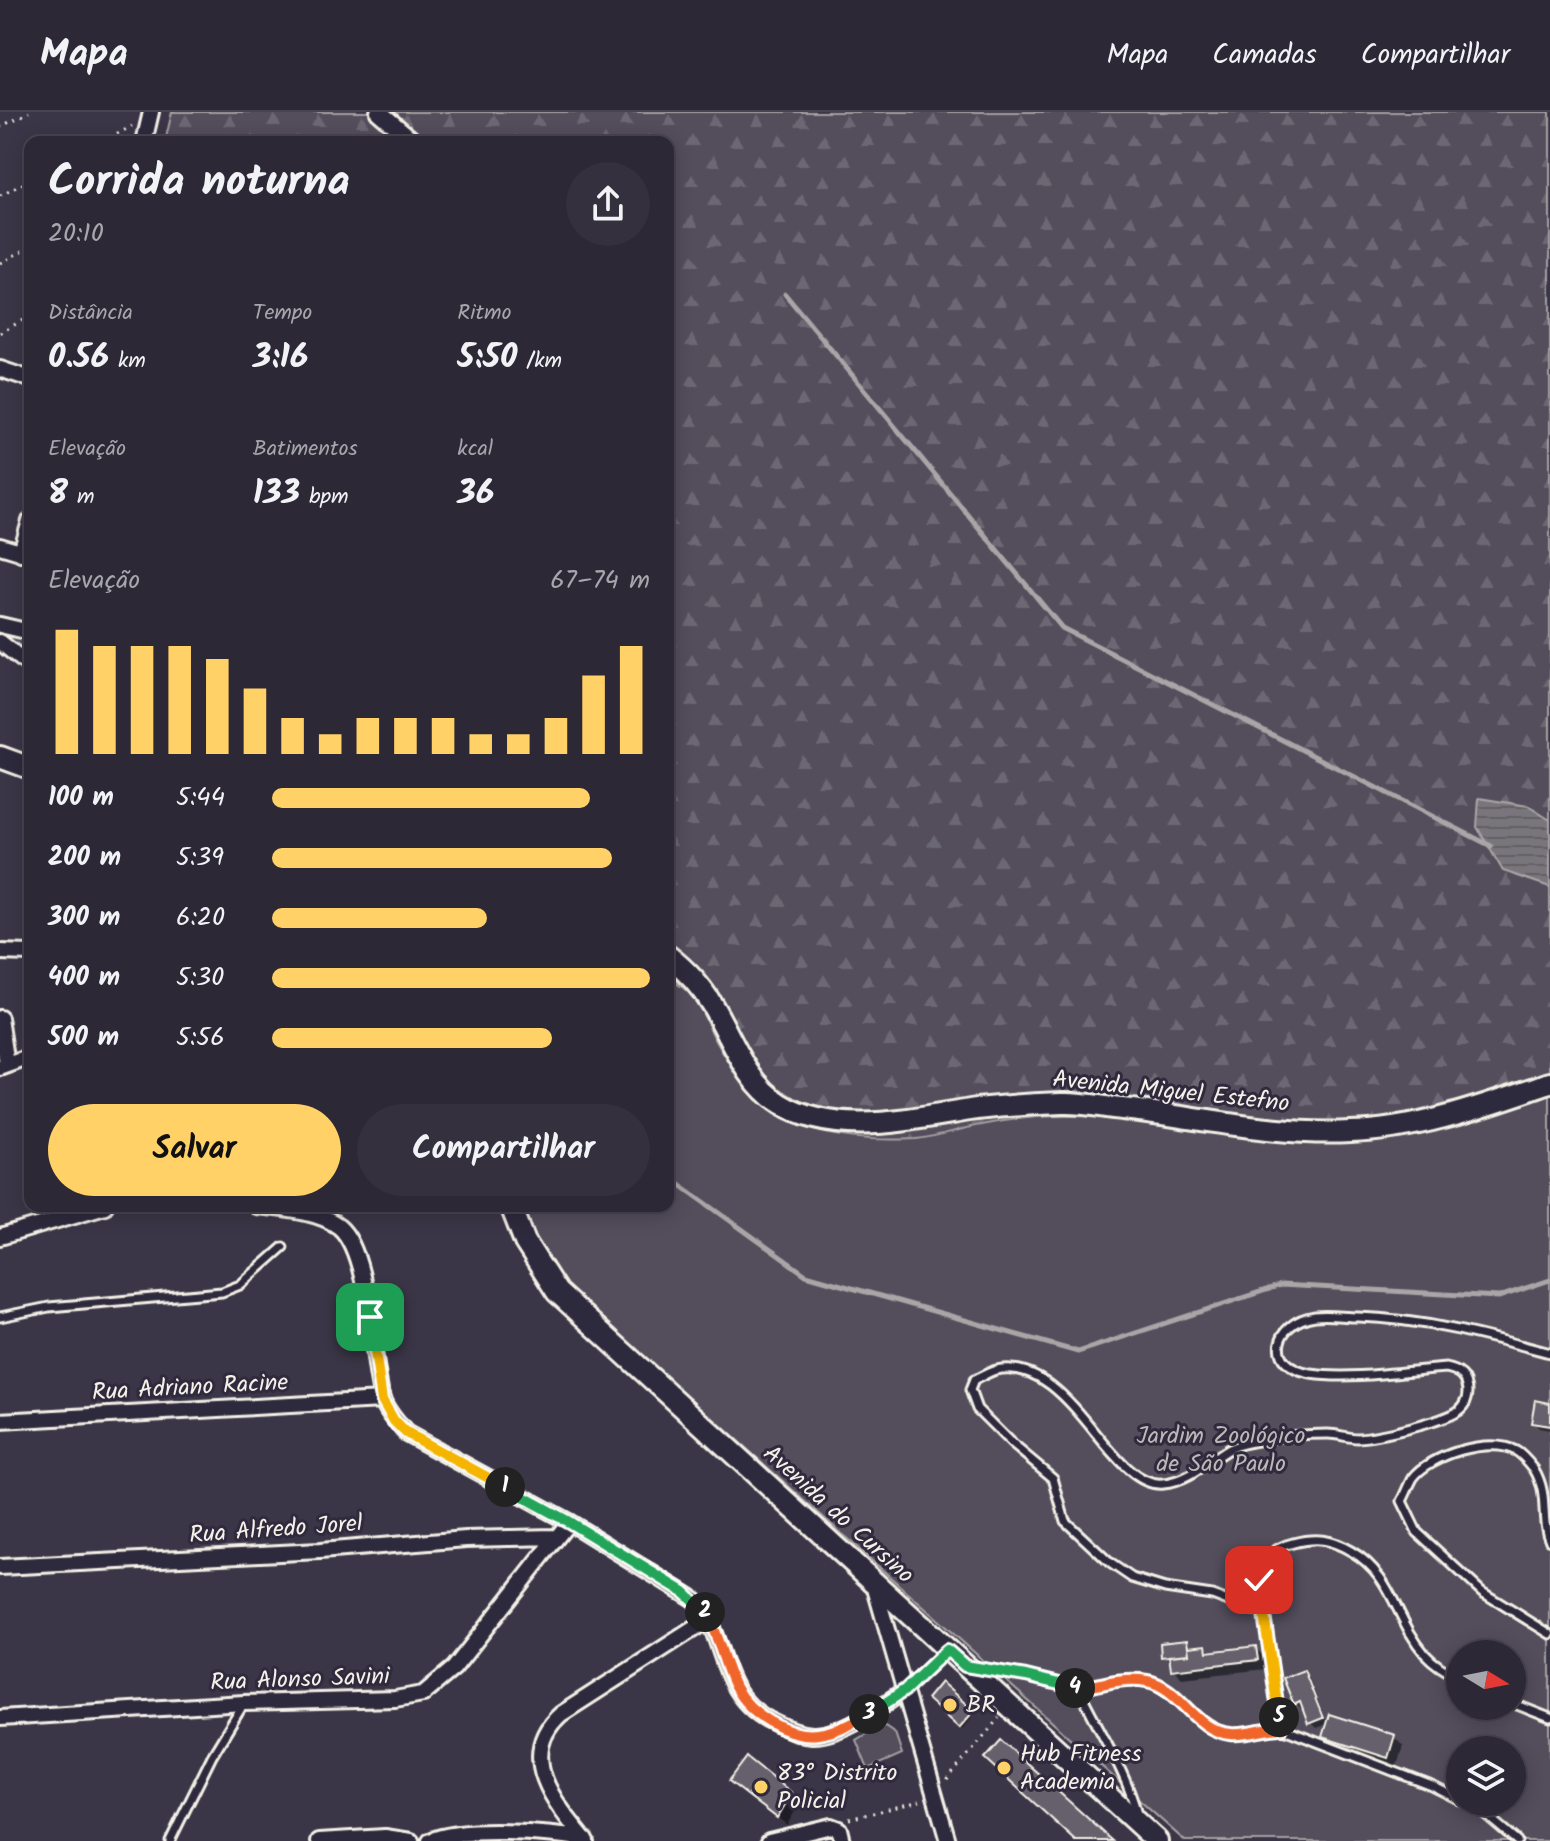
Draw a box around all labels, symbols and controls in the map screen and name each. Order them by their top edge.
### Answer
text: Mapa [40,25,128,85]
text: Mapa [1107,33,1168,78]
text: Camadas [1212,33,1317,78]
text: Compartilhar [1361,33,1510,78]
text: Corrida noturna [48,148,350,218]
button: share [566,162,650,246]
text: 20:10 [48,213,104,255]
text: Distância [48,296,133,331]
text: Tempo [253,296,312,331]
text: Ritmo [457,296,511,331]
text: 0.56 [48,331,109,385]
text: 3:16 [253,331,308,385]
text: 5:50 [457,331,518,385]
text: km [109,344,146,379]
text: /km [518,344,562,379]
text: Elevação [48,432,126,467]
text: Batimentos [253,432,358,467]
text: kcal [457,432,493,467]
text: 8 [48,467,68,521]
text: 133 [253,467,300,521]
text: 36 [457,467,494,521]
text: m [68,480,94,515]
text: bpm [300,480,349,515]
text: Elevação [48,560,140,602]
text: 67–74 m [550,560,650,602]
text: 100 m [48,777,114,819]
text: 5:44 [176,777,225,819]
text: 200 m [48,837,121,879]
text: 5:39 [176,837,224,879]
text: 300 m [48,897,120,939]
text: 6:20 [176,897,225,939]
text: 400 m [48,957,120,999]
text: 5:30 [176,957,224,999]
text: 500 m [48,1017,119,1059]
text: 5:56 [176,1017,225,1059]
street label: Avenida Miguel Estefno [1051,1060,1291,1124]
button: Salvar [48,1104,341,1196]
button: Compartilhar [357,1104,650,1196]
pin [336,1283,404,1351]
icon: arrive [348,1295,392,1339]
street label: Rua Adriano Racine [91,1363,289,1413]
park label: Jardim Zoológico de São Paulo [1137,1417,1306,1484]
street label: Avenida do Cursino [753,1436,923,1594]
pin: 1 [485,1467,525,1507]
text: 1 [502,1469,508,1504]
street label: Rua Alfredo Jorel [188,1504,364,1556]
pin [1225,1546,1293,1614]
icon: check [1237,1558,1281,1602]
pin: 2 [685,1592,725,1632]
text: 2 [699,1594,711,1629]
north arrow [1446,1640,1526,1720]
map controls [1446,1640,1526,1816]
street label: Rua Alonso Savini [210,1657,392,1703]
pin: 4 [1055,1668,1095,1708]
text: 4 [1069,1670,1081,1705]
place label: BR [966,1686,995,1725]
pin: 3 [849,1694,889,1734]
text: 3 [863,1696,875,1731]
marker: BR [941,1696,959,1714]
pin: 5 [1259,1697,1299,1737]
text: 5 [1273,1699,1285,1734]
place label: Hub Fitness Academia [1020,1735,1141,1802]
button: layers [1446,1736,1526,1816]
place label: 83° Distrito Policial [777,1754,898,1821]
marker: Hub Fitness Academia [995,1759,1013,1777]
marker: 83° Distrito Policial [752,1778,770,1796]

